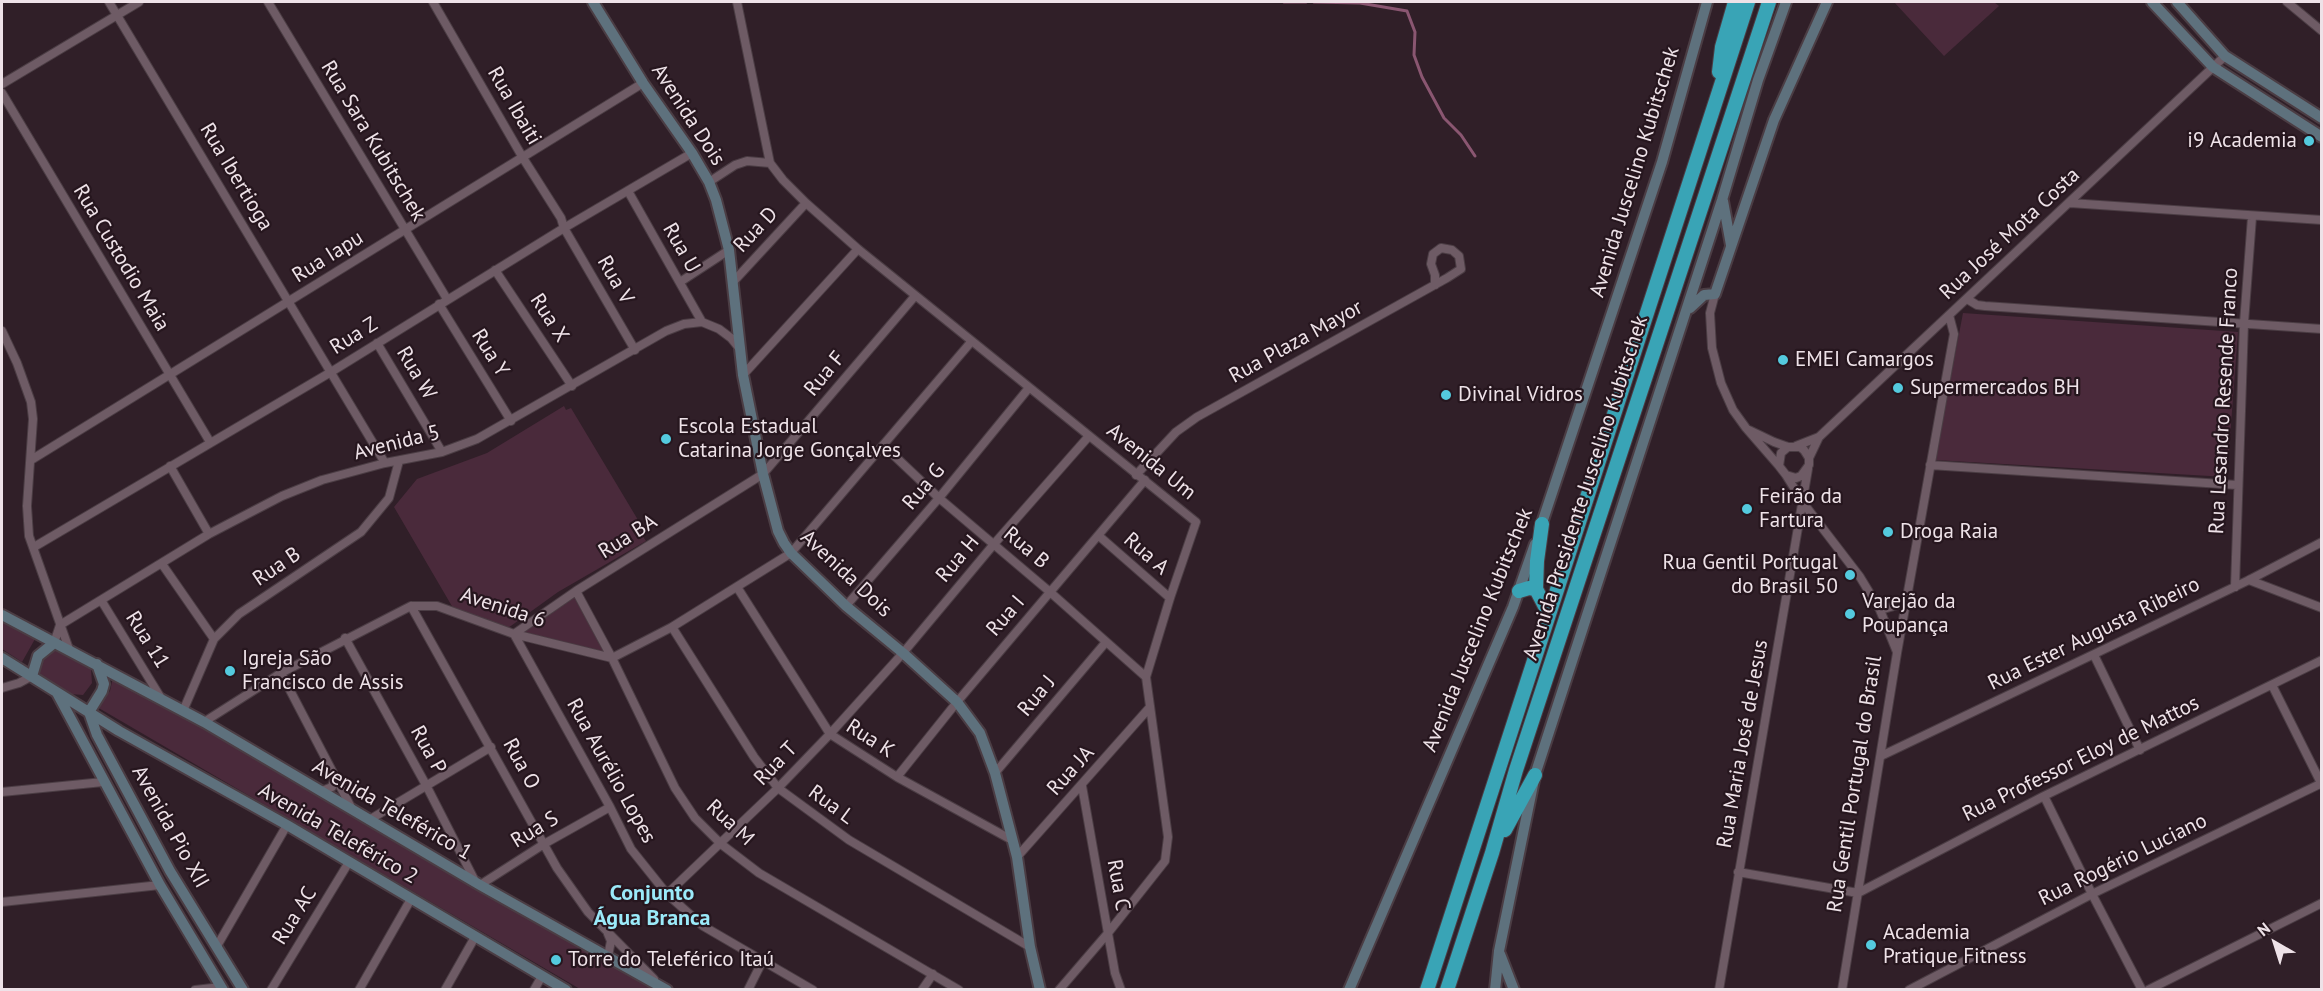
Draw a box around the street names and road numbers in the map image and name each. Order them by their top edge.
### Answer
street label: Avenida Juscelino Kubitschek [1585,44,1685,300]
street label: Rua Sara Kubitschek [315,56,431,226]
street label: Avenida Dois [646,59,730,171]
street label: Rua Ibaiti [482,63,546,149]
street label: Rua Ibertioga [194,119,278,235]
street label: Rua José Mota Costa [1935,163,2085,305]
street label: Rua Custodio Maia [67,180,175,336]
street label: Rua D [729,202,783,258]
street label: Rua U [657,219,705,277]
street label: Rua Iapu [288,225,368,289]
street label: Rua V [591,251,639,309]
street label: Rua Lesandro Resende Franco [2204,267,2244,535]
street label: Rua X [524,289,574,347]
street label: Rua Plaza Mayor [1225,295,1367,389]
street label: Rua Z [326,312,382,360]
street label: Avenida Presidente Juscelino Kubitschek [1518,313,1654,663]
street label: Rua Y [466,325,514,381]
street label: Rua W [391,342,441,404]
street label: Rua F [799,347,851,401]
street label: Avenida Um [1101,418,1201,506]
street label: Avenida 5 [351,420,443,466]
street label: Rua G [897,459,951,515]
street label: Avenida Juscelino Kubitschek [1417,504,1539,756]
street label: Rua BA [594,509,662,565]
street label: Rua B [998,522,1054,574]
street label: Avenida Dois [795,525,897,623]
street label: Rua A [1118,527,1174,581]
street label: Rua H [931,530,985,588]
street label: Rua B [248,542,306,592]
street label: Rua Ester Augusta Ribeiro [1984,572,2204,696]
street label: Avenida 6 [457,582,549,634]
street label: Rua I [981,590,1031,642]
street label: Rua 11 [120,607,174,673]
street label: Rua Maria José de Jesus [1712,638,1774,850]
street label: Rua Gentil Portugal do Brasil [1822,654,1888,914]
street label: Rua J [1013,670,1061,722]
street label: Rua Professor Eloy de Mattos [1959,691,2203,827]
street label: Rua Aurélio Lopes [561,694,661,848]
street label: Rua K [841,714,899,764]
street label: Rua P [405,721,451,779]
street label: Rua O [497,734,545,794]
street label: Rua T [749,737,803,791]
street label: Rua JA [1042,741,1100,801]
street label: Avenida Teleférico 1 [308,754,476,866]
street label: Avenida Pio XII [126,761,214,893]
street label: Avenida Teleférico 2 [254,778,422,890]
street label: Rua L [803,780,859,830]
street label: Rua M [701,795,759,851]
street label: Rua S [507,806,563,854]
street label: Rua Rogério Luciano [2035,808,2211,912]
street label: Rua C [1101,857,1135,913]
street label: Rua AC [268,882,322,950]

